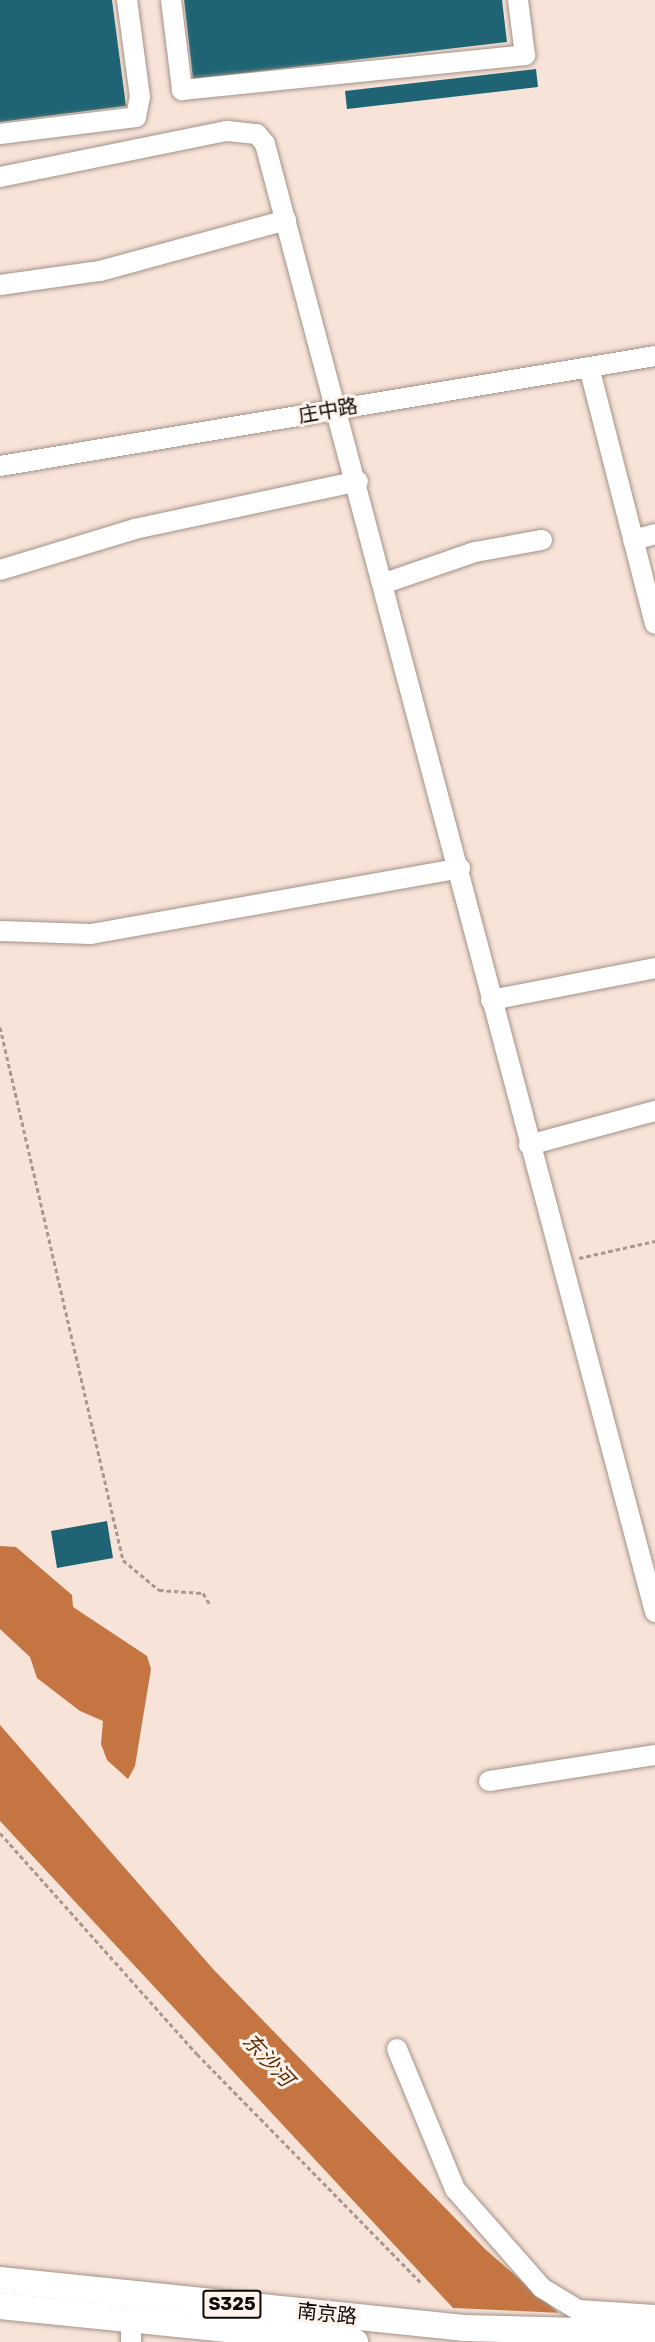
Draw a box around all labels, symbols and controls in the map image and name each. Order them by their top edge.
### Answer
street label: 庄中路 [296,394,360,428]
water label: 东沙河 [237,2028,299,2092]
road number: S325 [202,2289,262,2319]
street label: 南京路 [296,2299,358,2329]

